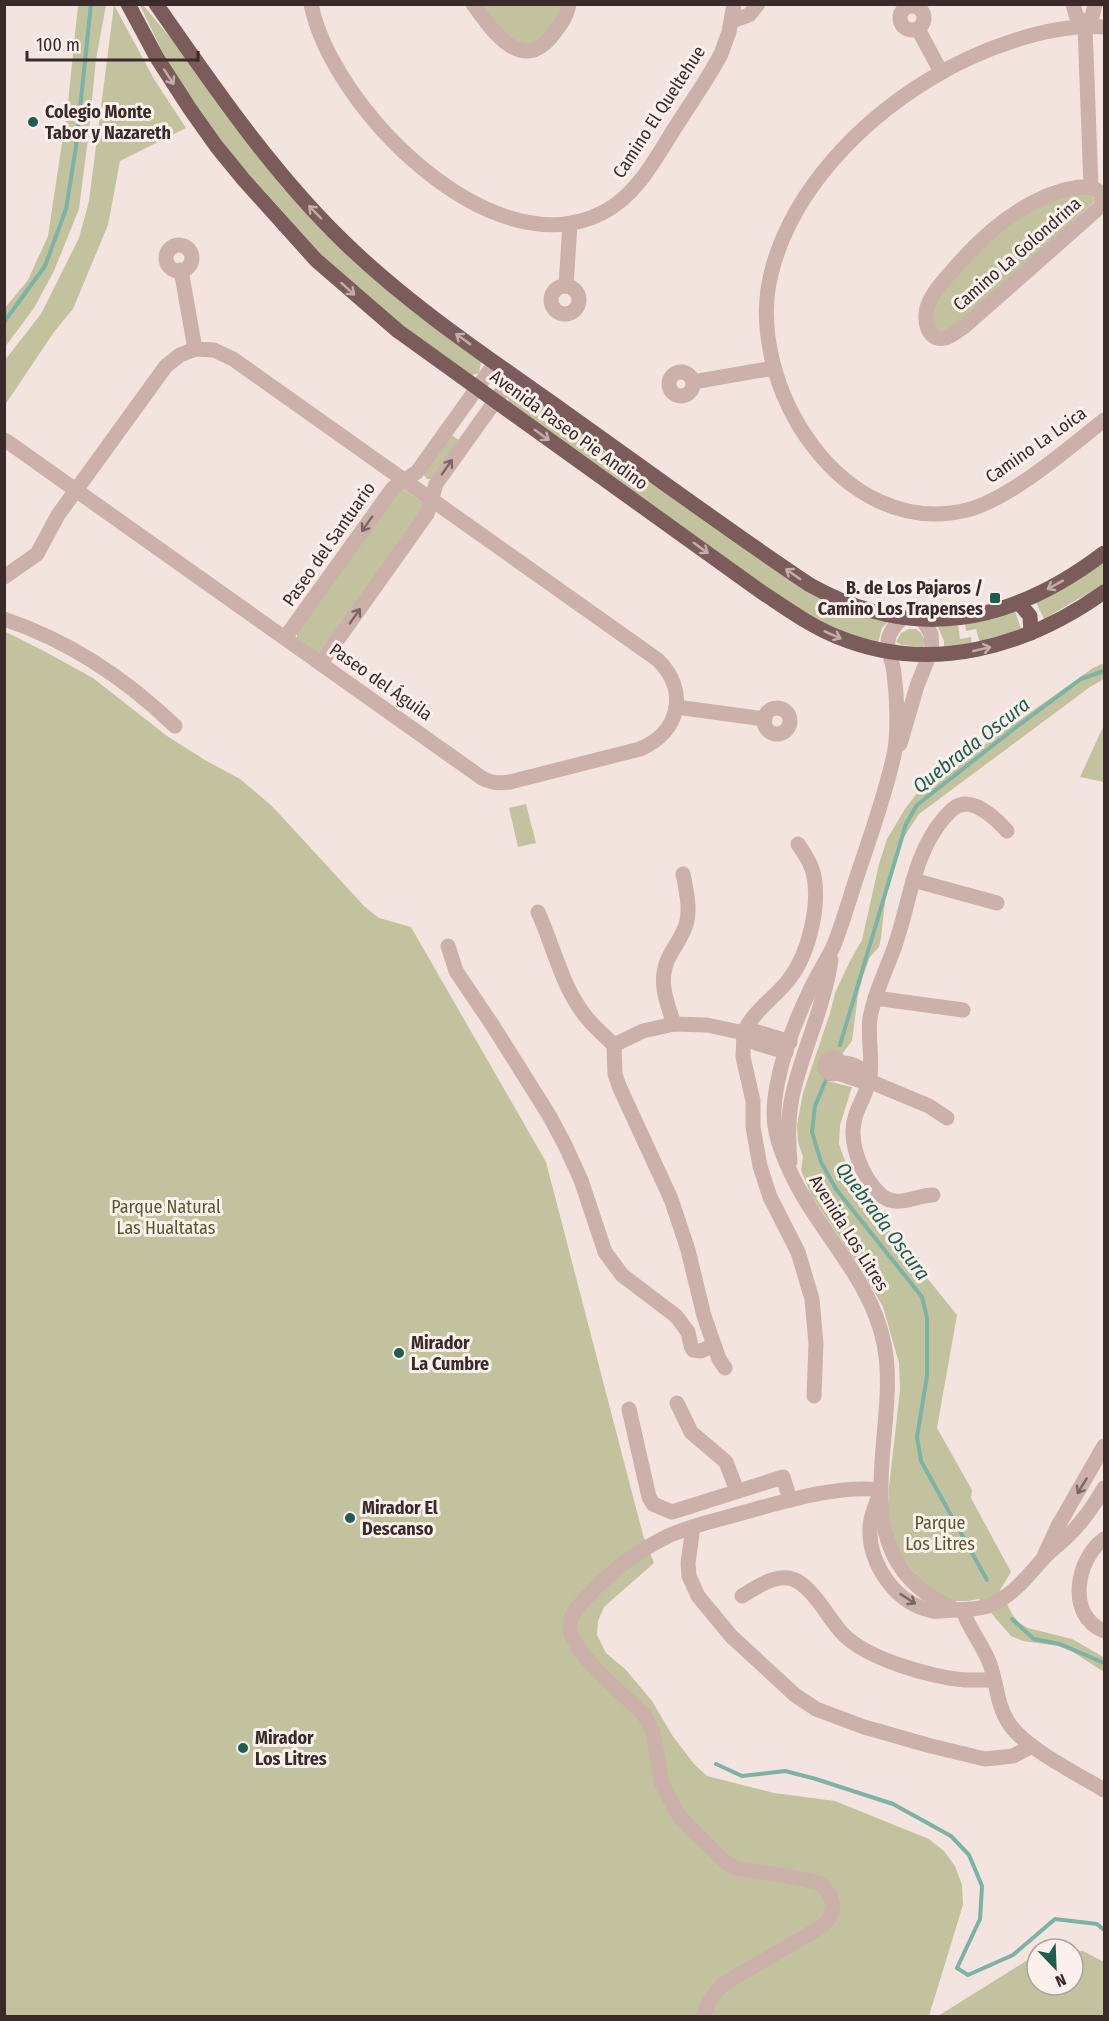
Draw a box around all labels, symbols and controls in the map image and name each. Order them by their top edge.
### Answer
scale bar [27,24,198,62]
text: 100 m [36,34,80,56]
street label: Camino El Queltehue [608,42,710,182]
one-way arrow [163,68,175,85]
place label: Colegio Monte Tabor y Nazareth [45,101,171,144]
marker: Colegio Monte Tabor y Nazareth [26,115,40,129]
street label: Camino La Golondrina [948,192,1086,316]
one-way arrow [308,205,322,220]
one-way arrow [341,282,356,296]
one-way arrow [455,333,471,345]
street label: Avenida Paseo Pie Andino [486,365,652,495]
street label: Camino La Loica [981,402,1091,488]
one-way arrow [534,429,550,441]
one-way arrow [441,460,453,476]
street label: Paseo del Santuario [278,478,380,610]
one-way arrow [361,515,373,531]
one-way arrow [693,542,709,555]
one-way arrow [785,568,802,580]
place label: B. de Los Pajaros / Camino Los Trapenses [818,577,983,620]
one-way arrow [1047,580,1065,591]
marker: B. de Los Pajaros / Camino Los Trapenses [988,591,1002,605]
one-way arrow [349,608,361,624]
one-way arrow [823,630,842,641]
street label: Paseo del Águila [325,638,437,726]
one-way arrow [972,643,991,655]
water label: Quebrada Oscura [908,692,1034,798]
water label: Quebrada Oscura [831,1157,935,1285]
street label: Avenida Los Litres [805,1171,894,1295]
park label: Parque Natural Las Hualtatas [111,1196,221,1239]
place label: Mirador La Cumbre [411,1332,489,1375]
marker: Mirador La Cumbre [392,1346,406,1360]
one-way arrow [1075,1477,1087,1494]
place label: Mirador El Descanso [362,1497,438,1540]
marker: Mirador El Descanso [343,1511,357,1525]
park label: Parque Los Litres [905,1512,975,1555]
one-way arrow [899,1594,916,1606]
place label: Mirador Los Litres [255,1727,327,1770]
marker: Mirador Los Litres [236,1741,250,1755]
north arrow [1025,1937,1085,1997]
text: N [1053,1970,1069,1991]

